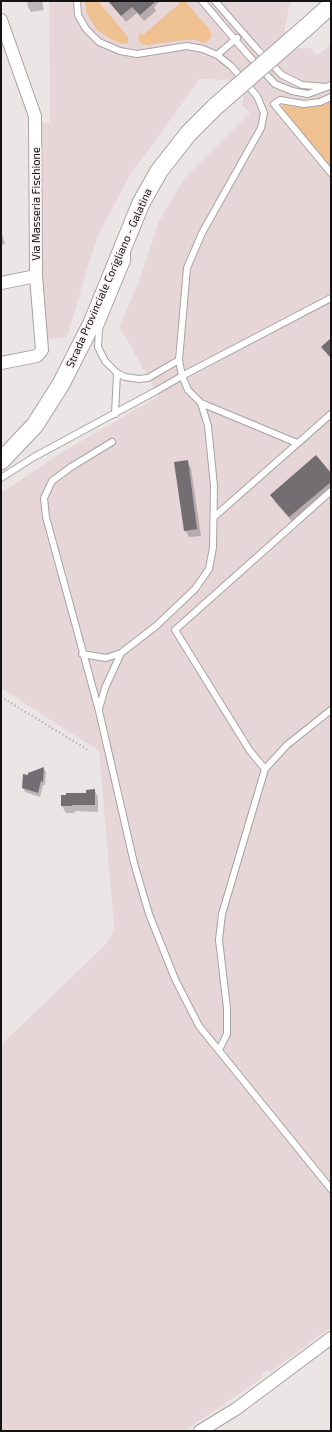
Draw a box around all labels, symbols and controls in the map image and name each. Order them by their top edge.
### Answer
street label: Via Masseria Fischione [29,147,43,261]
street label: Strada Provinciale Corigliano - Galatina [63,186,155,370]

